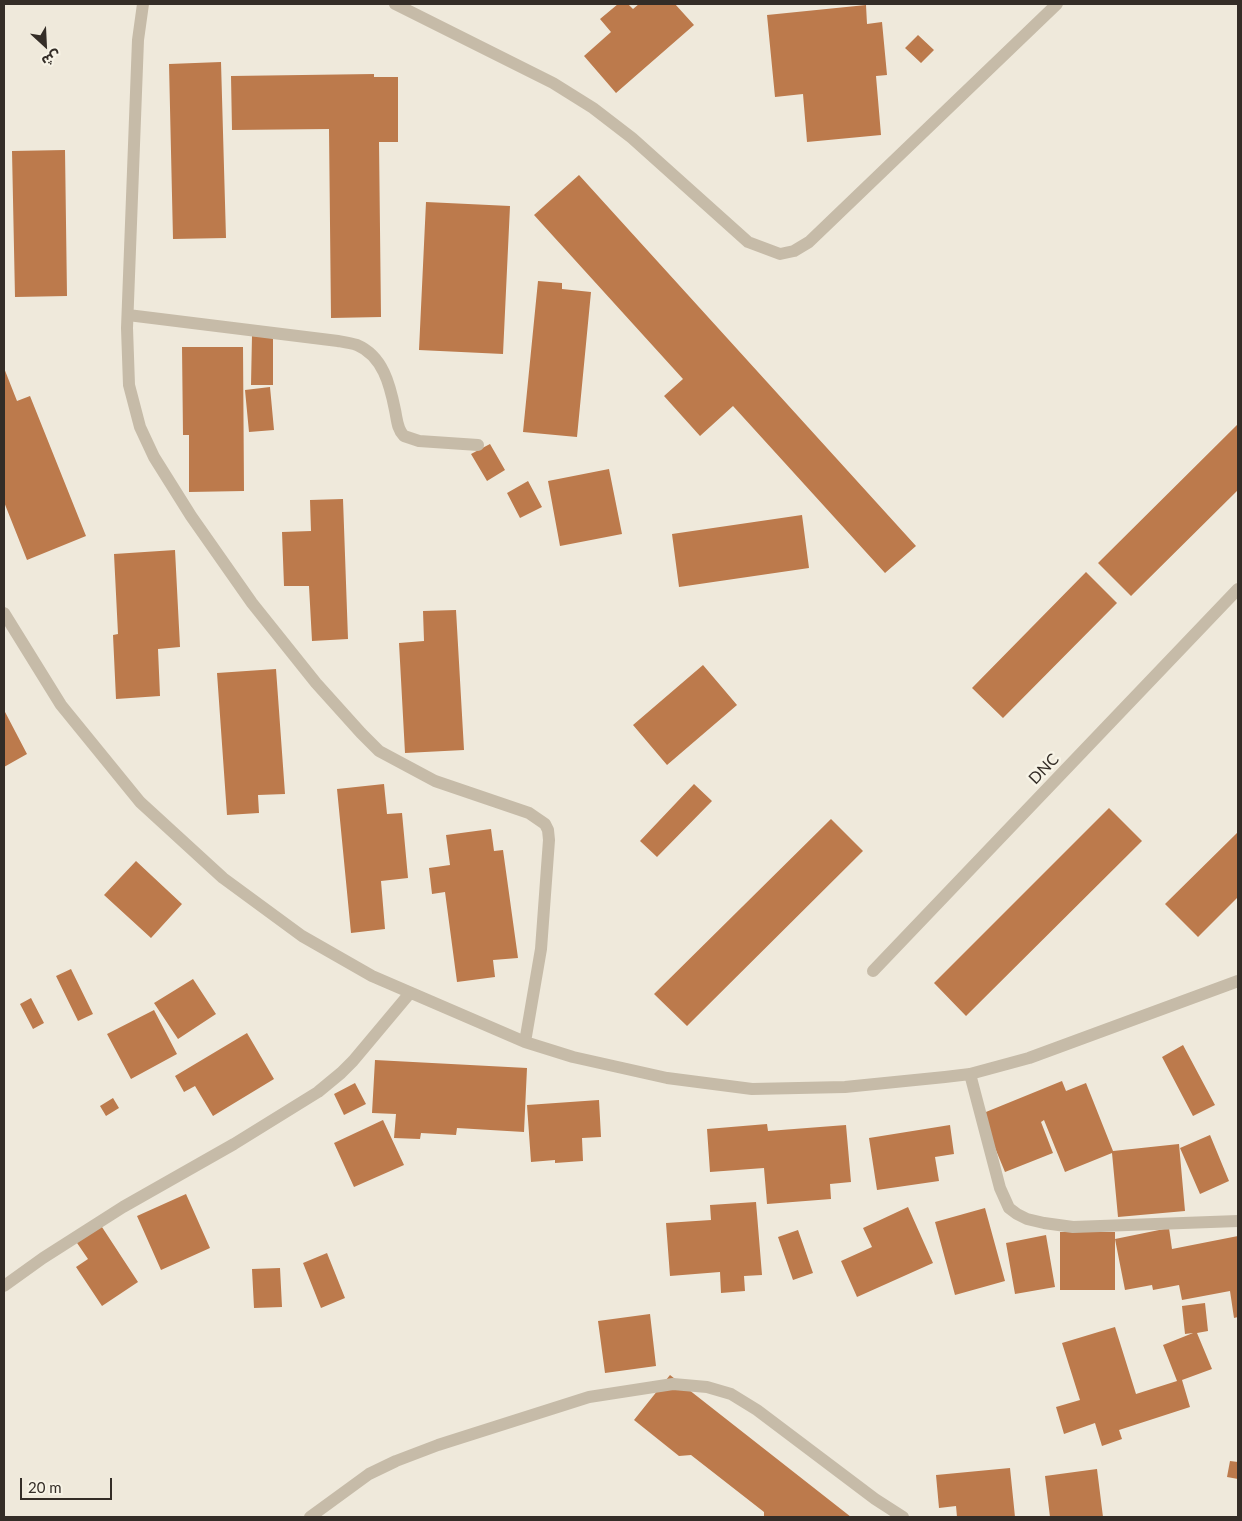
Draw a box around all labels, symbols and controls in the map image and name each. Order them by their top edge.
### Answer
north arrow [20,20,70,70]
text: ش [39,47,64,71]
street label: DNC [1025,750,1063,788]
scale bar [22,1468,115,1500]
text: 20 m [28,1478,62,1496]

